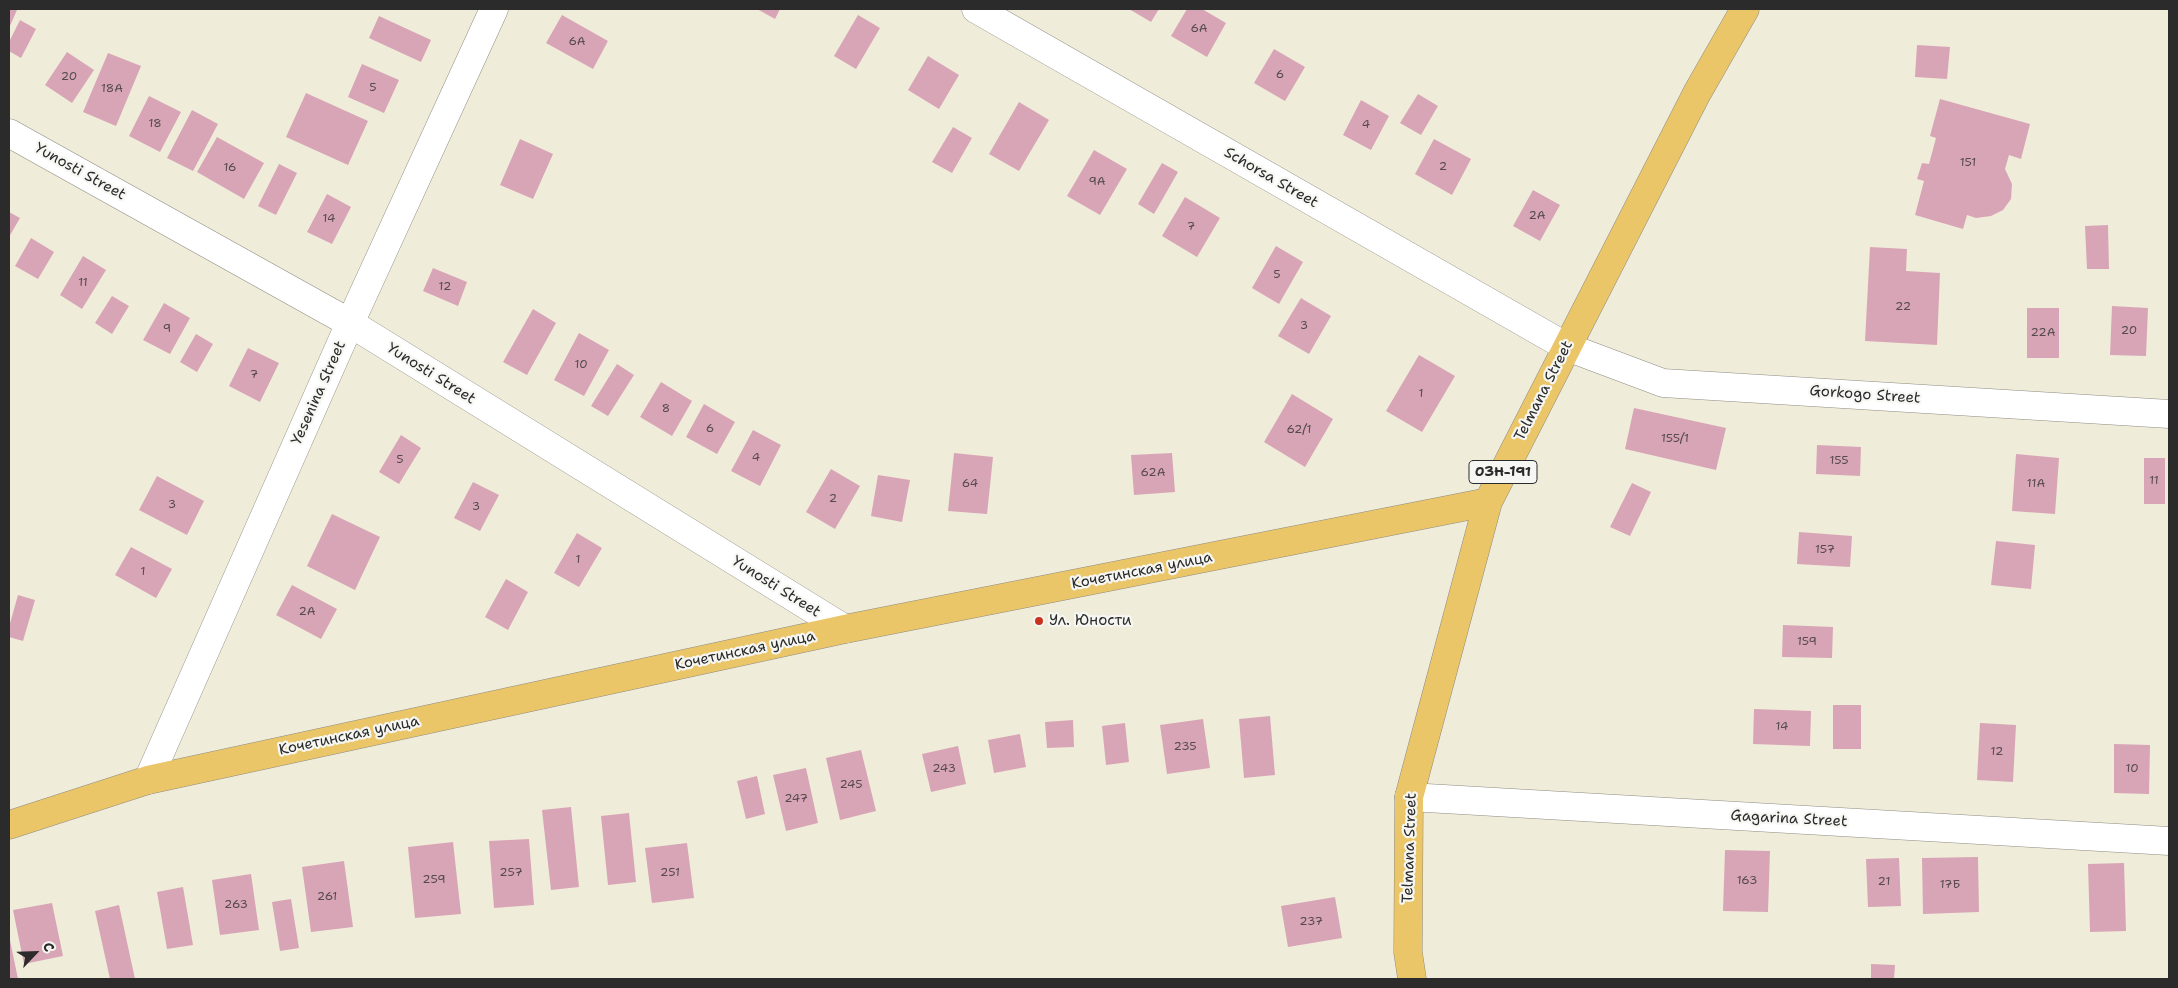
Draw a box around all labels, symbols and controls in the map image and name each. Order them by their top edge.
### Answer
house number: 6А [1190,22,1208,36]
house number: 6А [568,35,586,49]
house number: 6 [1276,68,1284,82]
house number: 20 [61,70,77,84]
house number: 5 [369,81,377,95]
house number: 18А [101,82,123,96]
house number: 18 [148,117,162,131]
house number: 4 [1362,118,1370,132]
street label: Yunosti Street [31,140,129,204]
street label: Schorsa Street [1221,144,1321,212]
house number: 151 [1960,156,1976,170]
house number: 2 [1439,160,1447,174]
house number: 16 [223,161,237,175]
house number: 9А [1088,175,1106,189]
house number: 2А [1528,209,1546,223]
house number: 14 [323,212,335,226]
house number: 7 [1187,220,1195,234]
house number: 5 [1273,268,1281,282]
house number: 11 [78,276,88,290]
house number: 12 [439,280,451,294]
house number: 22 [1895,300,1911,314]
house number: 3 [1300,319,1308,333]
house number: 9 [163,322,171,336]
house number: 20 [2121,324,2137,338]
house number: 22А [2031,326,2055,340]
street label: Yesenina Street [288,338,350,448]
street label: Telmana Street [1511,338,1577,444]
street label: Yunosti Street [383,340,479,408]
house number: 10 [574,358,588,372]
house number: 7 [250,368,258,382]
street label: Gorkogo Street [1809,382,1921,408]
house number: 1 [1418,387,1424,401]
house number: 8 [662,402,670,416]
house number: 6 [706,422,714,436]
house number: 62/1 [1286,423,1312,437]
house number: 155/1 [1661,432,1689,446]
house number: 4 [752,451,760,465]
house number: 5 [396,453,404,467]
house number: 155 [1829,454,1849,468]
road number: 03Н-191 [1469,461,1537,484]
house number: 62А [1141,466,1165,480]
house number: 11 [2149,474,2159,488]
house number: 64 [962,477,978,491]
house number: 11А [2027,477,2045,491]
house number: 2 [829,492,837,506]
house number: 3 [168,498,176,512]
house number: 3 [472,500,480,514]
house number: 157 [1815,543,1835,557]
street label: Кочетинская улица [1070,549,1214,593]
house number: 1 [575,553,581,567]
street label: Yunosti Street [728,553,824,621]
house number: 1 [140,565,146,579]
house number: 2А [298,605,316,619]
place label: Ул. Юности [1049,612,1132,630]
marker: Ул. Юности [1033,615,1045,627]
street label: Кочетинская улица [673,627,817,675]
house number: 159 [1797,635,1817,649]
street label: Кочетинская улица [277,712,421,760]
house number: 14 [1776,720,1788,734]
house number: 235 [1173,740,1197,754]
house number: 12 [1991,745,2003,759]
house number: 243 [932,762,956,776]
house number: 10 [2125,762,2139,776]
house number: 245 [839,778,863,792]
house number: 247 [784,792,808,806]
street label: Telmana Street [1399,793,1421,903]
street label: Gagarina Street [1730,807,1848,831]
house number: 257 [499,866,523,880]
house number: 251 [660,866,680,880]
house number: 259 [422,873,446,887]
house number: 163 [1737,874,1757,888]
house number: 21 [1878,875,1890,889]
house number: 17Б [1940,878,1960,892]
house number: 261 [317,890,337,904]
house number: 263 [224,898,248,912]
house number: 237 [1299,915,1323,929]
north arrow [10,928,60,978]
text: С [39,939,59,954]

